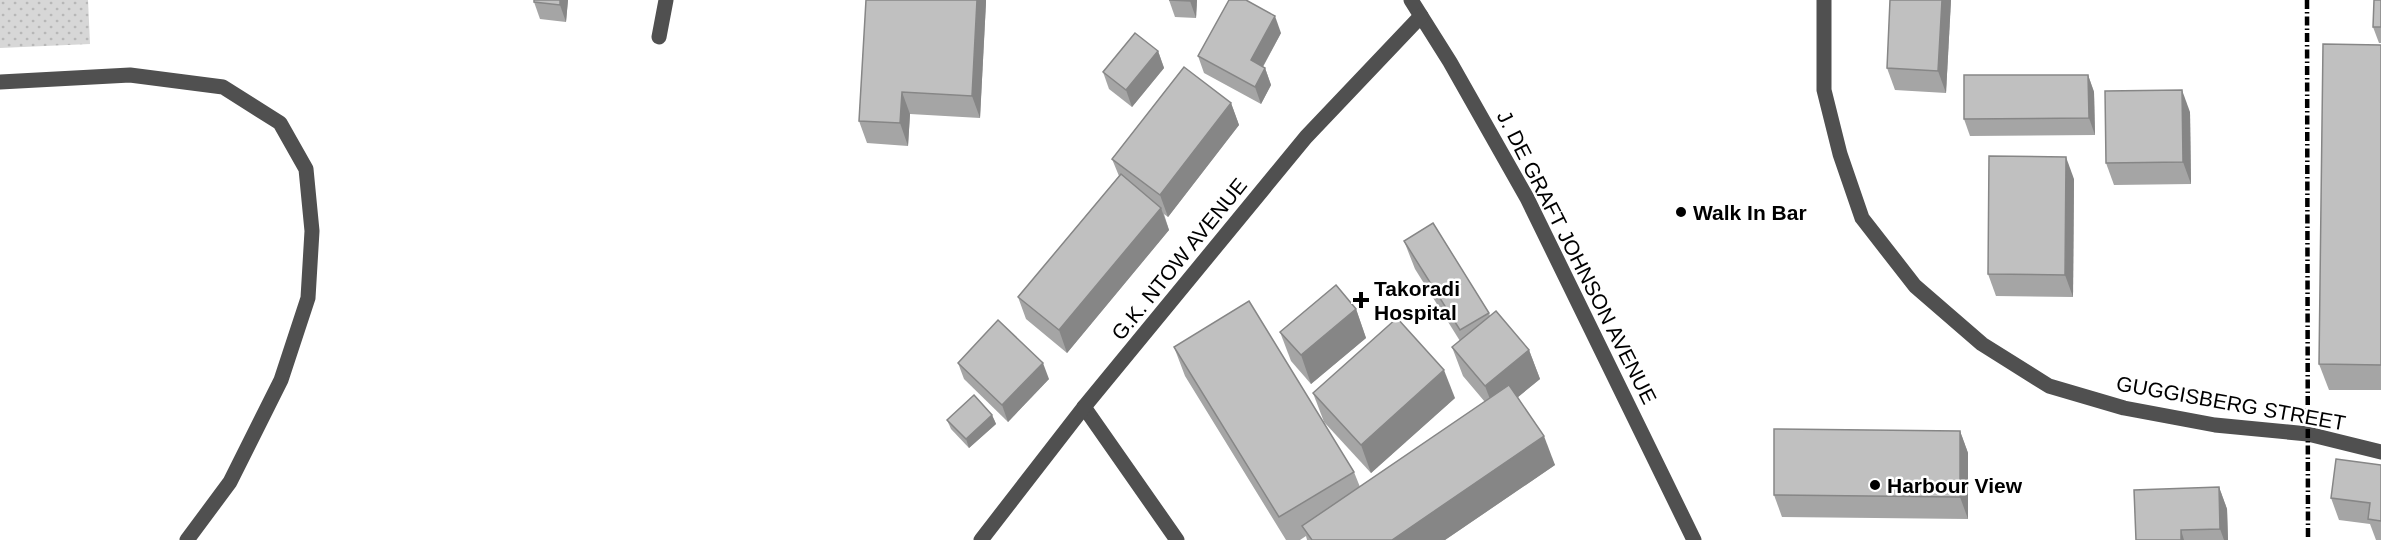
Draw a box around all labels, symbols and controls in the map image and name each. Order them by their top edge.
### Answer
street label: J. DE GRAFT JOHNSON AVENUE [1493,107,1661,407]
street label: G.K. NTOW AVENUE [1107,174,1251,344]
place label: Walk In Bar [1693,201,1807,224]
marker: Walk In Bar [1674,205,1688,219]
place label: Takoradi Hospital [1374,277,1460,324]
marker: Takoradi Hospital [1352,291,1370,309]
street label: GUGGISBERG STREET [2115,372,2348,435]
place label: Harbour View [1887,474,2023,497]
marker: Harbour View [1868,478,1882,492]

